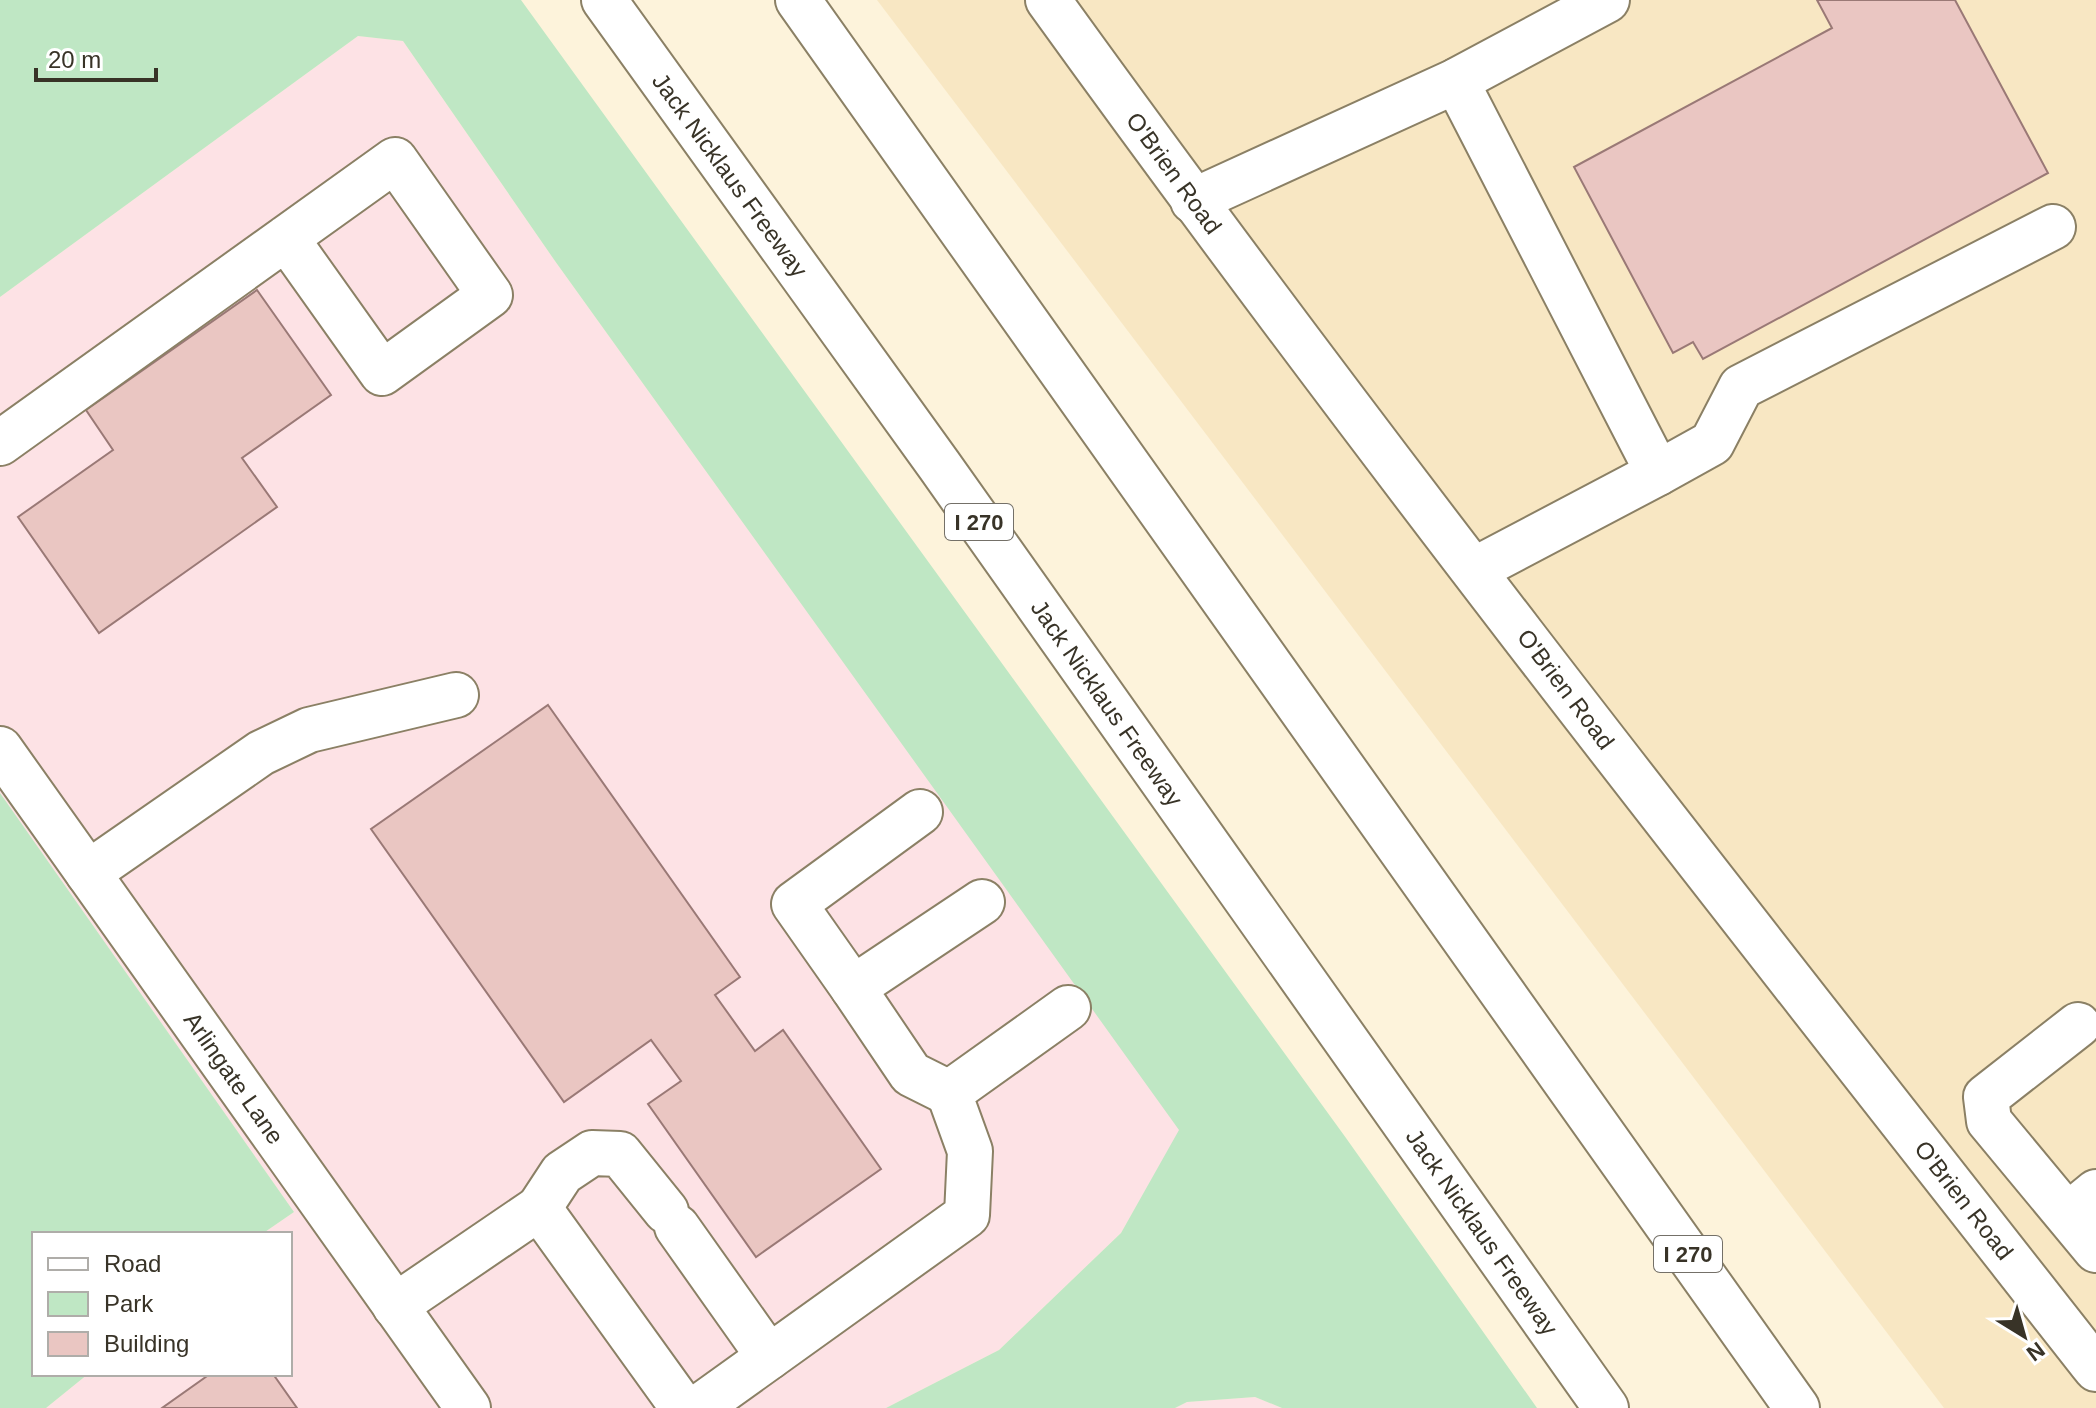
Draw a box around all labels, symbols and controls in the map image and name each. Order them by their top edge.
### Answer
scale bar [36,32,156,82]
text: 20 m [48,46,101,73]
street label: Jack Nicklaus Freeway [647,68,813,282]
street label: O'Brien Road [1121,107,1227,239]
road number: I 270 [945,504,1013,540]
street label: Jack Nicklaus Freeway [1026,595,1188,811]
street label: O'Brien Road [1512,624,1620,754]
street label: Arlingate Lane [179,1007,289,1149]
street label: Jack Nicklaus Freeway [1401,1124,1563,1340]
street label: O'Brien Road [1909,1135,2019,1265]
legend [32,1232,292,1376]
road number: I 270 [1654,1236,1722,1272]
text: Road [104,1250,161,1277]
text: Park [104,1290,154,1317]
north arrow [1984,1296,2064,1376]
text: Building [104,1330,189,1357]
text: N [2022,1337,2050,1366]

